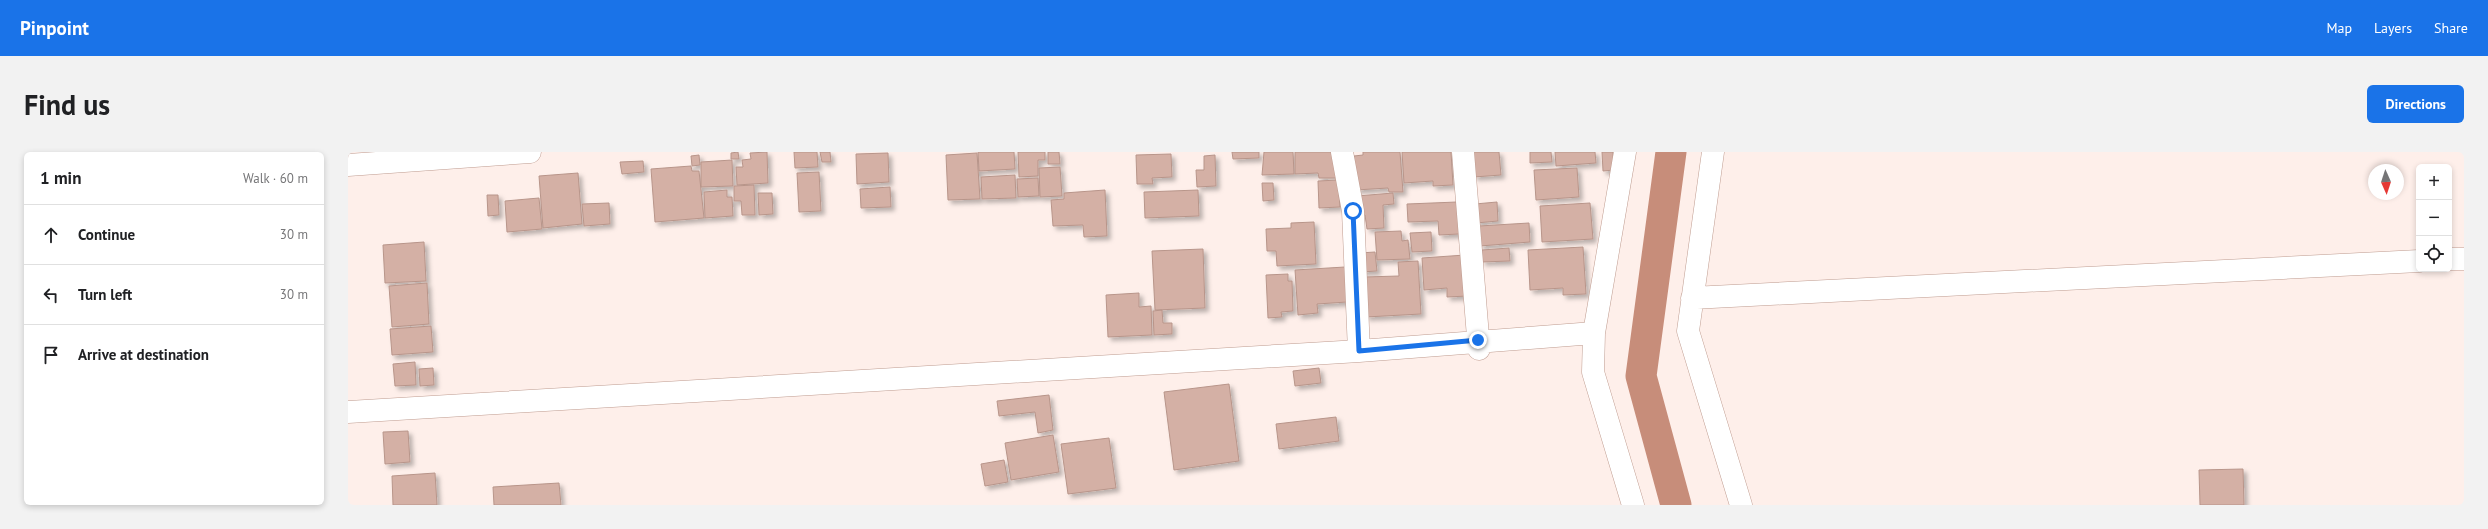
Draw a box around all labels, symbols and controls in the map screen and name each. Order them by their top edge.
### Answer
text: Pinpoint [20,16,89,40]
text: Map [2326,19,2352,37]
text: Layers [2374,19,2412,37]
text: Share [2434,19,2468,37]
button: Directions [2367,85,2464,123]
text: Find us [24,86,110,123]
north arrow [2368,164,2404,200]
map controls [2416,164,2452,272]
button: + [2416,164,2452,200]
text: 1 min [40,167,81,189]
text: Walk · 60 m [243,170,308,187]
button: − [2416,200,2452,236]
route start [1344,202,1362,220]
icon: ahead [40,224,62,246]
text: Continue [78,225,135,244]
text: 30 m [280,226,308,243]
button: locate [2416,236,2452,272]
icon: left [40,284,62,306]
text: Turn left [78,285,132,304]
text: 30 m [280,286,308,303]
route end [1469,331,1487,349]
icon: arrive [40,344,62,366]
text: Arrive at destination [78,345,209,364]

